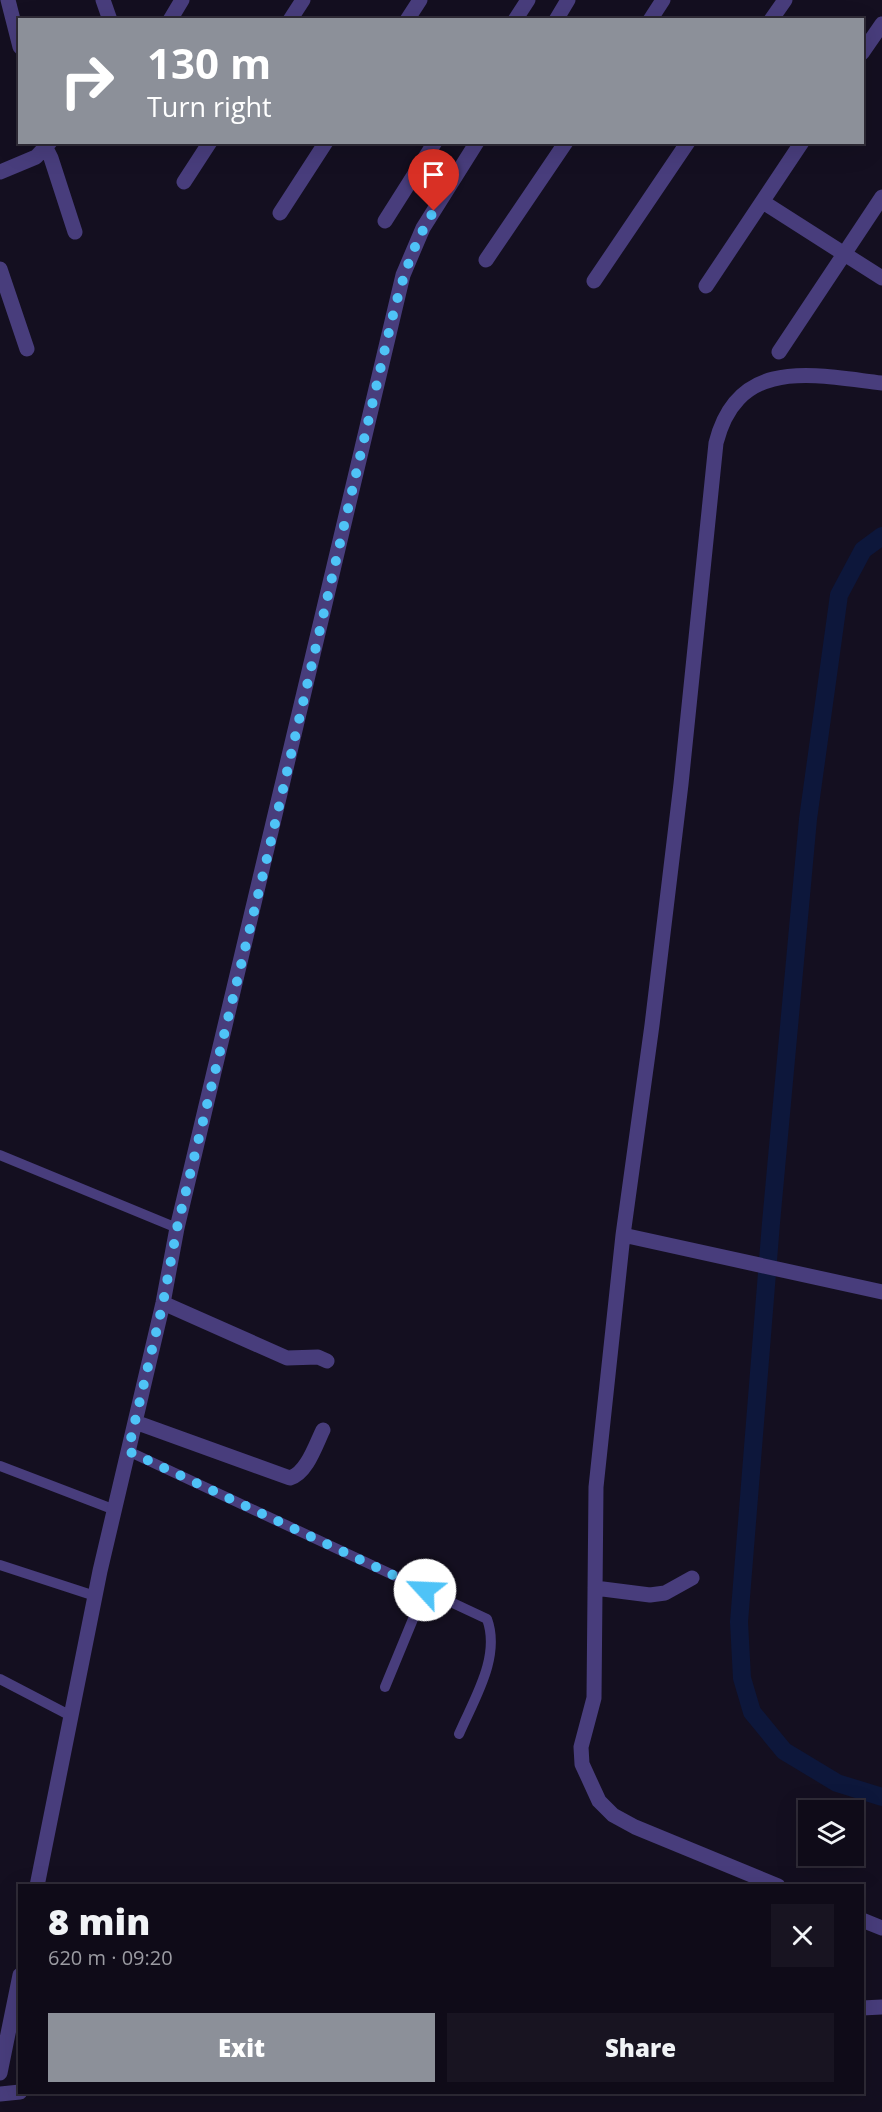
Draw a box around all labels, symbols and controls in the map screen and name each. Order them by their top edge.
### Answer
text: 130 m [147,34,271,91]
icon: right [48,42,126,120]
text: Turn right [147,88,272,125]
pin [408,149,459,211]
icon: arrive [417,158,450,191]
position arrow [393,1558,457,1622]
map controls [798,1800,864,1866]
button: layers [798,1800,864,1866]
text: 8 min [48,1897,150,1946]
button: close [771,1904,834,1967]
text: 620 m · 09:20 [48,1944,173,1971]
button: Exit [48,2013,435,2082]
button: Share [447,2013,834,2082]

